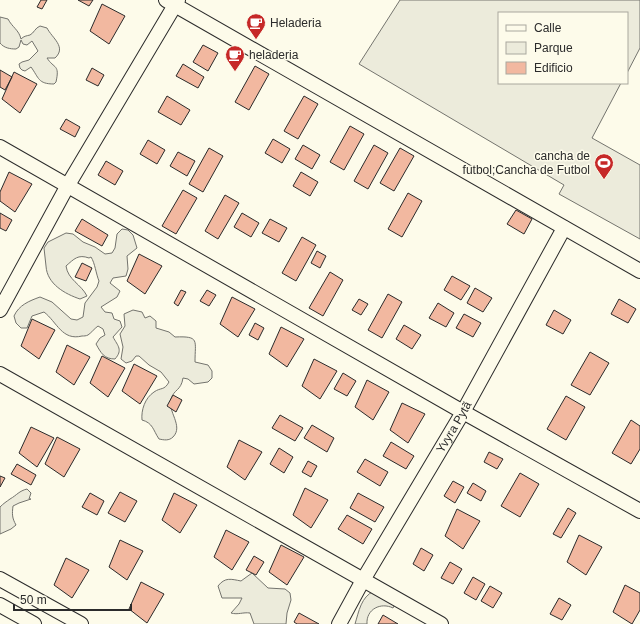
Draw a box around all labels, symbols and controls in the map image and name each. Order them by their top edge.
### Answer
cafe icon: Heladeria [245,12,267,40]
legend [498,12,628,84]
place label: Heladeria [270,16,322,30]
text: Calle [534,21,562,35]
text: Parque [534,41,573,55]
cafe icon: heladeria [224,44,246,72]
place label: heladeria [249,48,299,62]
text: Edificio [534,61,573,75]
place label: cancha de futbol;Cancha de Futbol [463,149,590,177]
sports icon: cancha de futbol;Cancha de Futbol [593,152,615,180]
street label: Yvyra Pytã [433,399,475,455]
scale bar [14,586,131,612]
text: 50 m [20,593,47,607]

